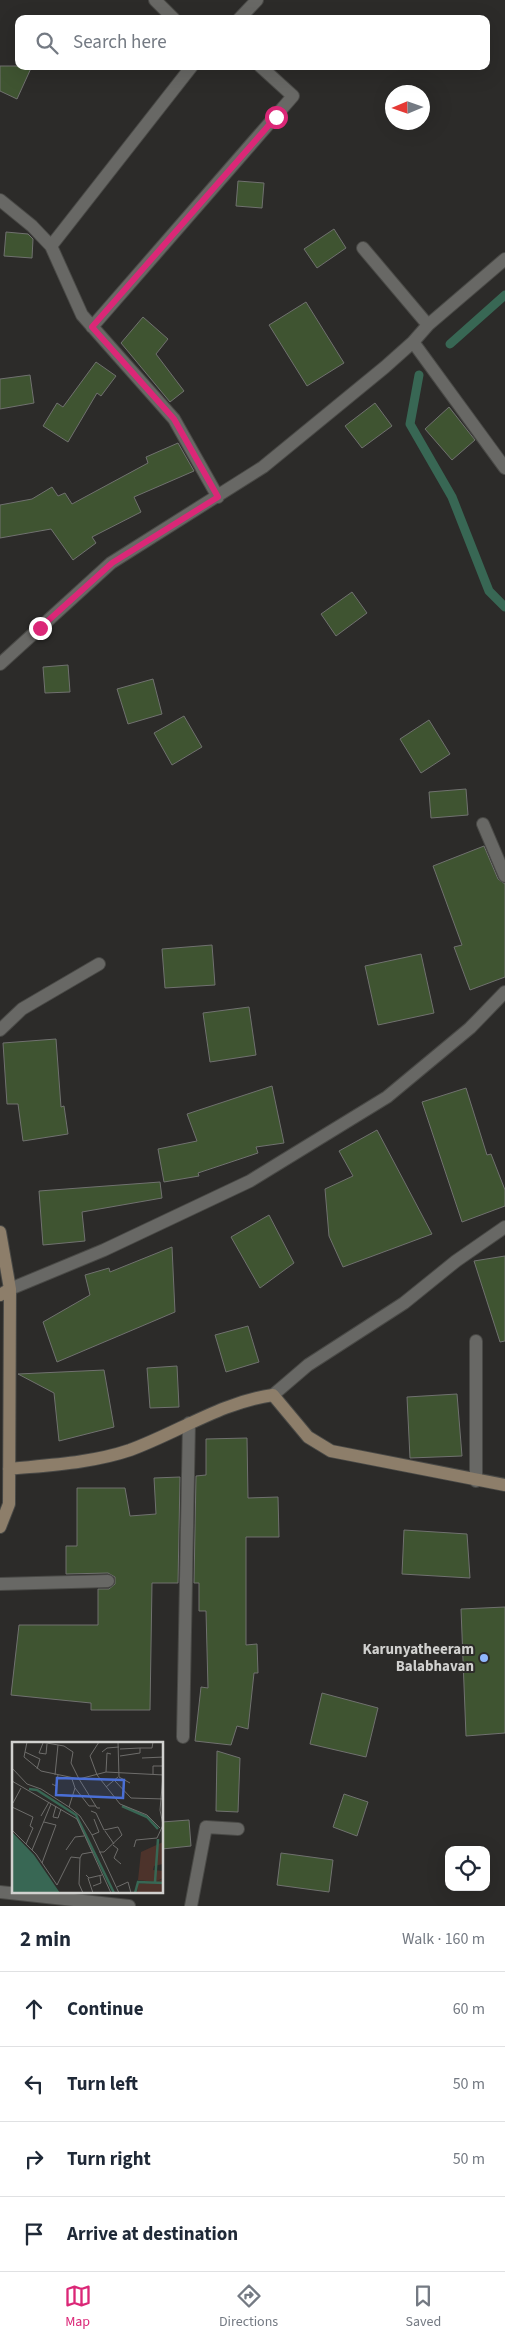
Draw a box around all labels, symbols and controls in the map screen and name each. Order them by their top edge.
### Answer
search box [15,15,490,70]
icon: search [33,29,61,57]
text: Search here [73,29,167,56]
north arrow [385,85,430,130]
route start [265,106,288,129]
route end [29,617,52,640]
place label: Karunyatheeram Balabhavan [363,1639,474,1677]
marker: Karunyatheeram Balabhavan [478,1652,490,1664]
inset map [12,1742,164,1894]
map controls [445,1846,490,1891]
button: locate [445,1846,490,1891]
text: 2 min [20,1924,71,1954]
text: Walk · 160 m [402,1928,485,1950]
icon: ahead [20,1995,48,2023]
text: Continue [67,1996,144,2023]
text: 60 m [453,1998,485,2020]
icon: left [20,2070,48,2098]
text: Turn left [67,2071,138,2098]
text: 50 m [453,2073,485,2095]
icon: right [20,2145,48,2173]
text: Turn right [67,2146,151,2173]
text: 50 m [453,2148,485,2170]
icon: arrive [20,2220,48,2248]
text: Arrive at destination [67,2221,238,2248]
tab: Map [64,2282,92,2332]
tab: Directions [219,2282,278,2332]
tab: Saved [406,2282,441,2332]

